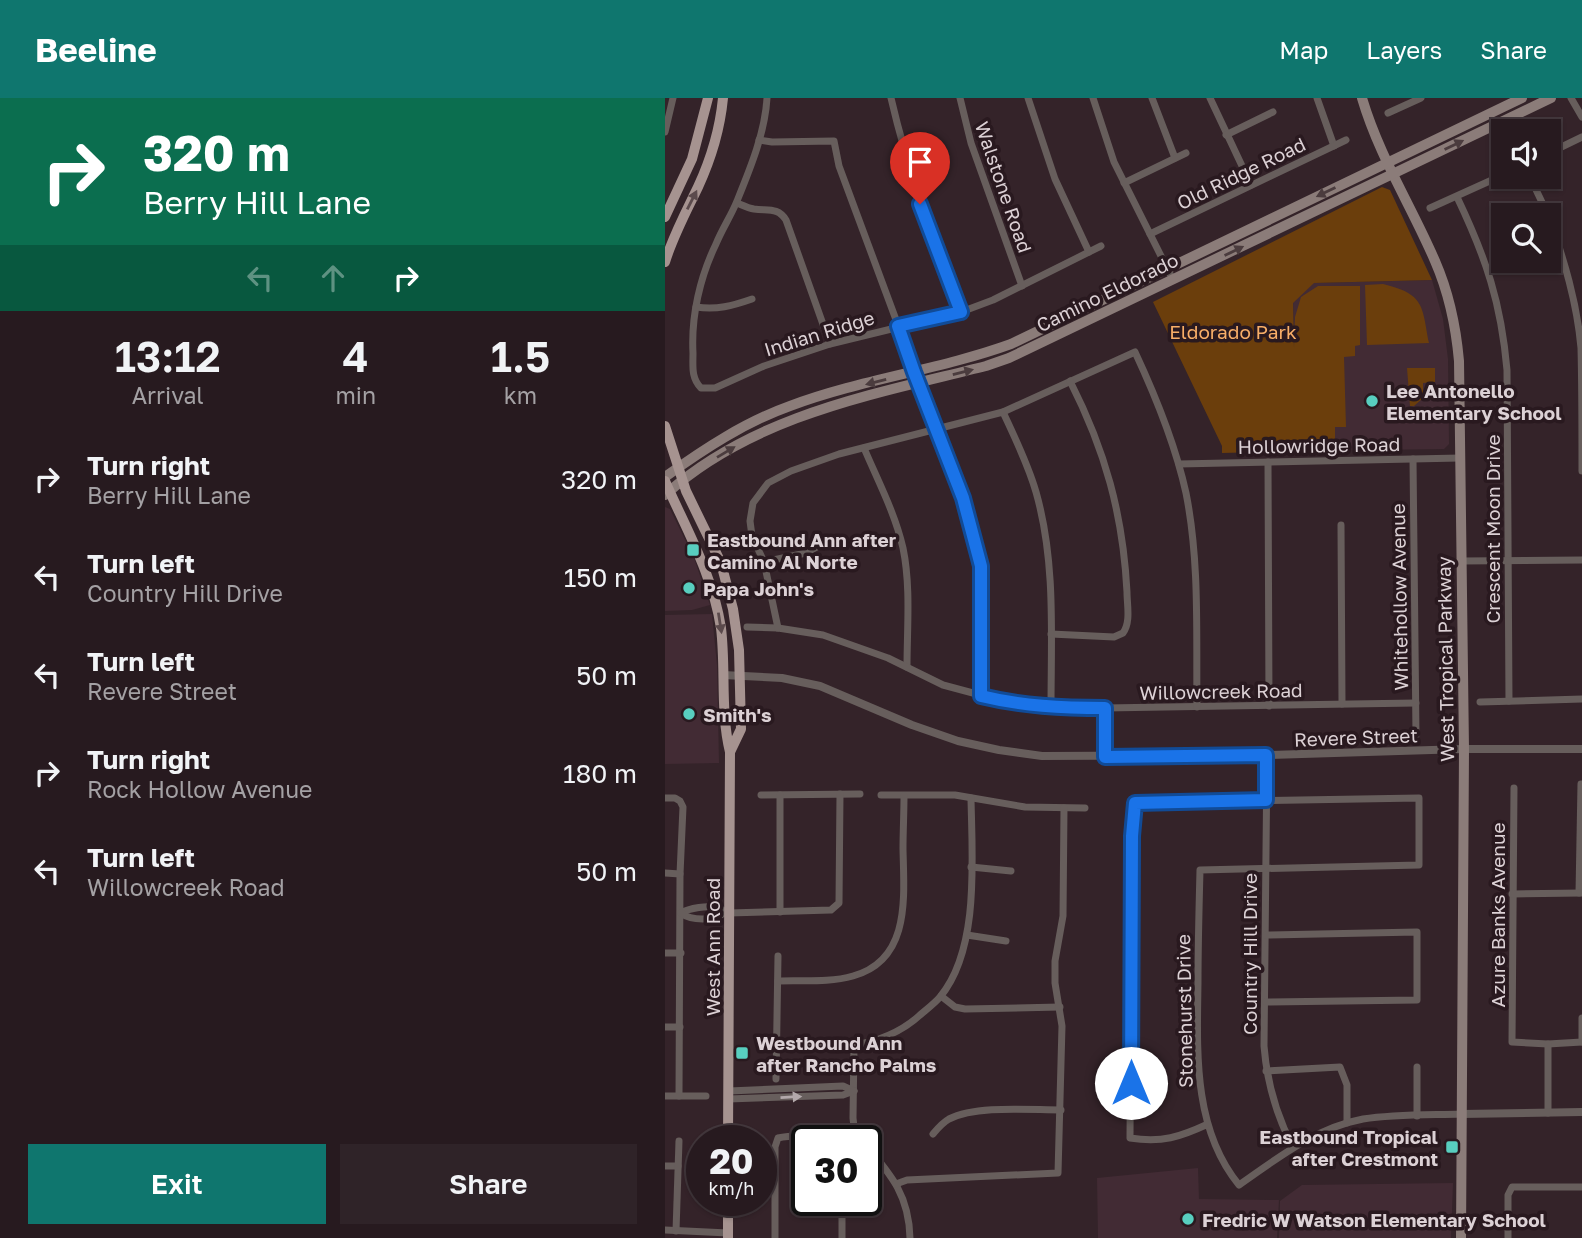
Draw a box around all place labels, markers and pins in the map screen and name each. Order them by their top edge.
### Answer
pin [890,132,950,204]
place label: Lee Antonello Elementary School [1386,379,1562,424]
marker: Lee Antonello Elementary School [1364,393,1380,409]
place label: Eastbound Ann after Camino Al Norte [707,528,897,573]
marker: Eastbound Ann after Camino Al Norte [685,542,701,558]
place label: Papa John's [703,577,815,600]
marker: Papa John's [681,580,697,596]
place label: Smith's [703,703,772,726]
marker: Smith's [681,706,697,722]
place label: Westbound Ann after Rancho Palms [756,1031,937,1076]
marker: Westbound Ann after Rancho Palms [734,1045,750,1061]
place label: Eastbound Tropical after Crestmont [1259,1125,1438,1170]
marker: Eastbound Tropical after Crestmont [1444,1139,1460,1155]
place label: Fredric W Watson Elementary School [1202,1208,1546,1231]
marker: Fredric W Watson Elementary School [1180,1211,1196,1227]

